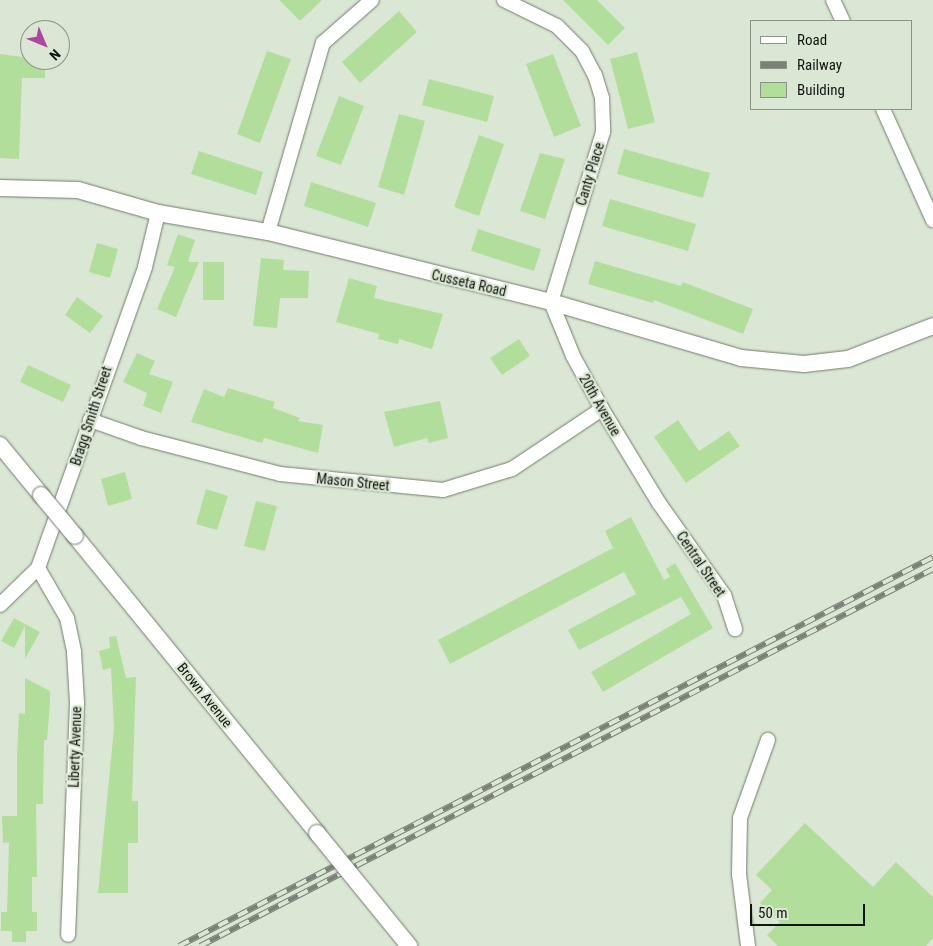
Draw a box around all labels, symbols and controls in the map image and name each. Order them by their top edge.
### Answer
north arrow [20,20,70,70]
legend [750,20,913,110]
text: Road [797,31,827,49]
text: N [46,46,64,64]
text: Railway [797,56,842,74]
text: Building [797,81,845,99]
street label: Canty Place [572,140,608,208]
street label: Cusseta Road [430,266,508,300]
street label: Bragg Smith Street [67,364,115,468]
street label: 20th Avenue [576,371,624,439]
street label: Mason Street [316,470,390,494]
street label: Central Street [673,528,729,600]
street label: Brown Avenue [174,659,236,731]
street label: Liberty Avenue [65,706,85,788]
scale bar [753,894,868,926]
text: 50 m [758,904,788,922]

